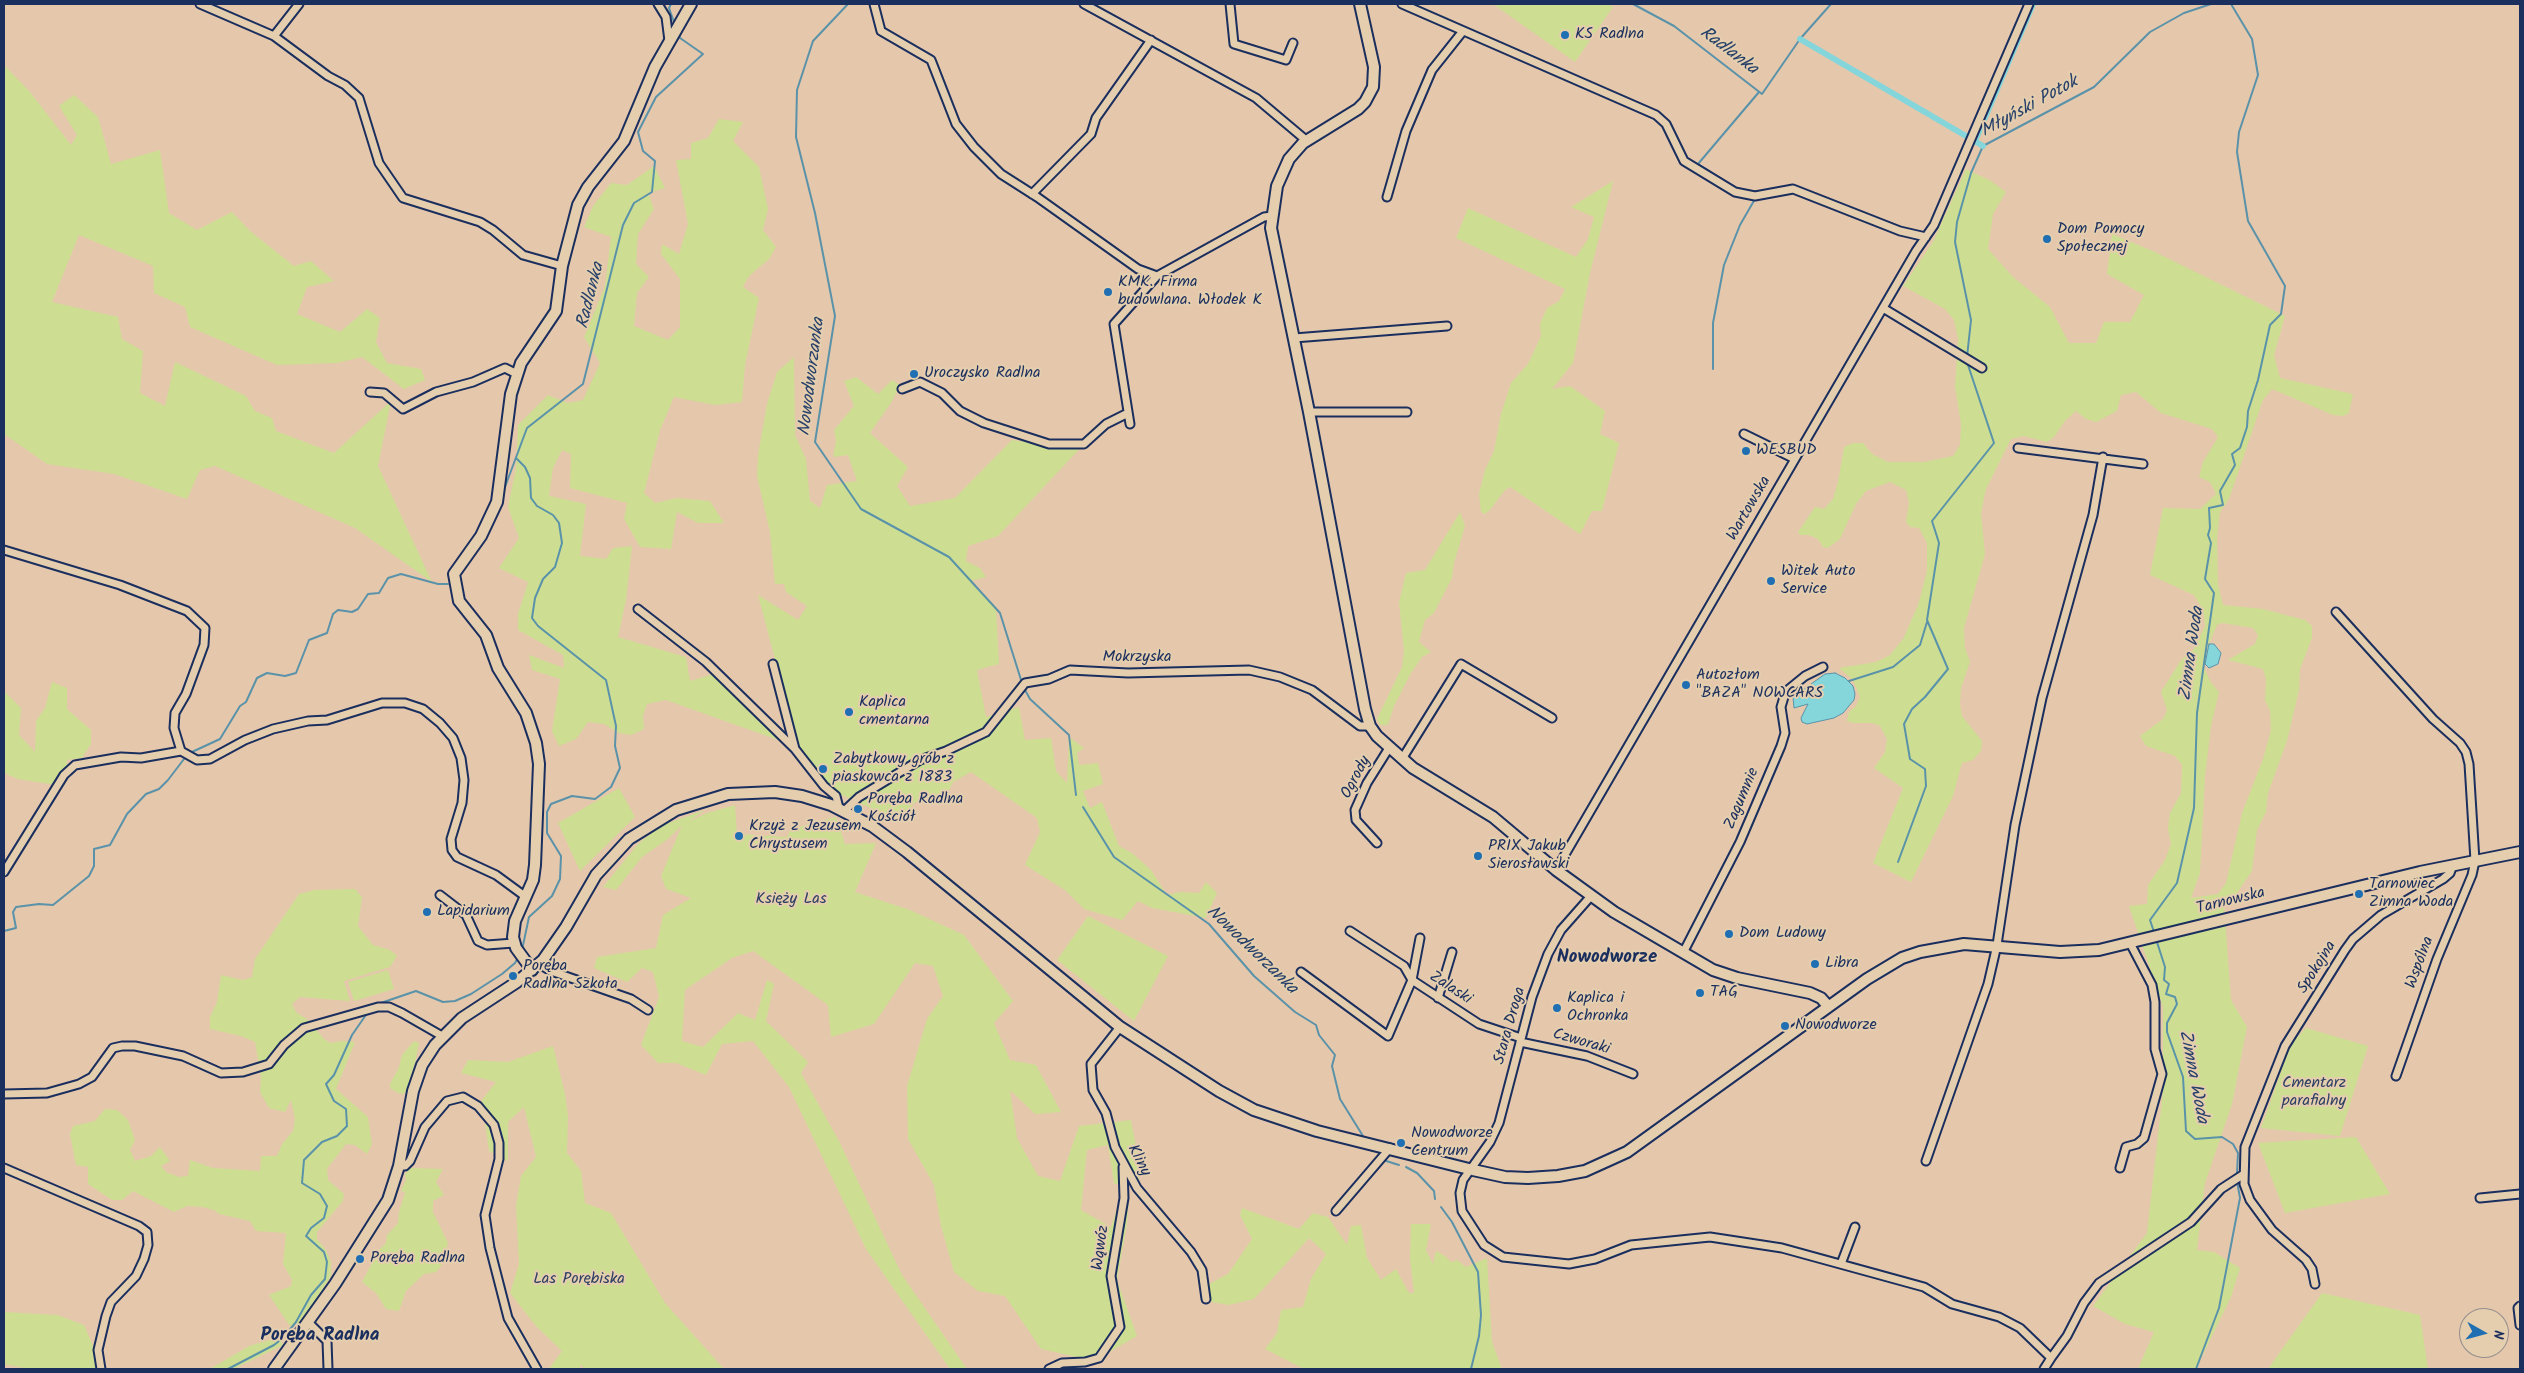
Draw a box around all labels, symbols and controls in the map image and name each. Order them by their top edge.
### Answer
water label: Radlanka [1695,23,1761,81]
place label: KS Radlna [1575,25,1644,45]
marker: KS Radlna [1559,29,1571,41]
water label: Młyński Potok [1978,72,2082,144]
place label: Dom Pomocy Społecznej [2057,220,2144,258]
marker: Dom Pomocy Społecznej [2041,233,2053,245]
water label: Radlanka [573,261,611,331]
place label: KMK. Firma budowlana. Włodek K [1118,273,1262,311]
marker: KMK. Firma budowlana. Włodek K [1102,286,1114,298]
water label: Nowodworzanka [795,317,831,437]
place label: Uroczysko Radlna [924,364,1041,384]
marker: Uroczysko Radlna [908,368,920,380]
place label: WESBUD [1756,441,1816,461]
marker: WESBUD [1740,445,1752,457]
street label: Wartowska [1724,473,1776,545]
place label: Witek Auto Service [1781,562,1855,600]
marker: Witek Auto Service [1765,575,1777,587]
water label: Zimna Woda [2176,606,2210,702]
street label: Mokrzyska [1102,648,1172,668]
place label: Autozłom "BAZA" NOWCARS [1696,666,1823,704]
marker: Autozłom "BAZA" NOWCARS [1680,679,1692,691]
place label: Kaplica cmentarna [859,693,930,731]
marker: Kaplica cmentarna [843,706,855,718]
place label: Zabytkowy grób z piaskowca z 1883 [833,750,954,788]
street label: Ogrody [1338,753,1376,803]
marker: Zabytkowy grób z piaskowca z 1883 [817,763,829,775]
street label: Zagumnie [1721,765,1765,833]
place label: Poręba Radlna Kościół [868,790,963,828]
marker: Poręba Radlna Kościół [852,803,864,815]
place label: Krzyż z Jezusem Chrystusem [749,817,861,855]
marker: Krzyż z Jezusem Chrystusem [733,830,745,842]
place label: PRIX Jakub Sierosławski [1488,837,1569,875]
marker: PRIX Jakub Sierosławski [1472,850,1484,862]
place label: Tarnowiec Zimna Woda [2369,875,2453,913]
street label: Tarnowska [2195,884,2267,920]
marker: Tarnowiec Zimna Woda [2353,888,2365,900]
park label: Księży Las [756,890,826,910]
place label: Lapidarium [437,902,510,922]
water label: Nowodworzanka [1201,902,1301,1000]
marker: Lapidarium [421,906,433,918]
place label: Dom Ludowy [1739,924,1826,944]
marker: Dom Ludowy [1723,928,1735,940]
street label: Wspólna [2403,934,2439,992]
street label: Spokojna [2294,938,2342,998]
district label: Nowodworze [1557,948,1657,970]
place label: Libra [1825,954,1859,974]
place label: Poręba Radlna Szkoła [523,957,618,995]
marker: Libra [1809,958,1821,970]
street label: Zalaski [1425,968,1475,1010]
marker: Poręba Radlna Szkoła [507,970,519,982]
place label: TAG [1710,983,1738,1003]
street label: Stara Droga [1491,985,1531,1067]
marker: TAG [1694,987,1706,999]
place label: Kaplica i Ochronka [1567,989,1629,1027]
marker: Kaplica i Ochronka [1551,1002,1563,1014]
place label: Nowodworze [1795,1016,1877,1036]
marker: Nowodworze [1779,1020,1791,1032]
street label: Czworaki [1550,1026,1612,1060]
water label: Zimna Woda [2172,1028,2212,1126]
park label: Cmentarz parafialny [2282,1074,2346,1112]
place label: Nowodworze Centrum [1411,1124,1493,1162]
marker: Nowodworze Centrum [1395,1137,1407,1149]
street label: Kliny [1122,1142,1154,1180]
street label: Wąwóz [1089,1224,1115,1272]
place label: Poręba Radlna [370,1249,465,1269]
marker: Poręba Radlna [354,1253,366,1265]
park label: Las Porębiska [533,1270,625,1290]
north arrow [2459,1308,2509,1358]
district label: Poręba Radlna [261,1326,379,1348]
text: N [2486,1329,2509,1340]

